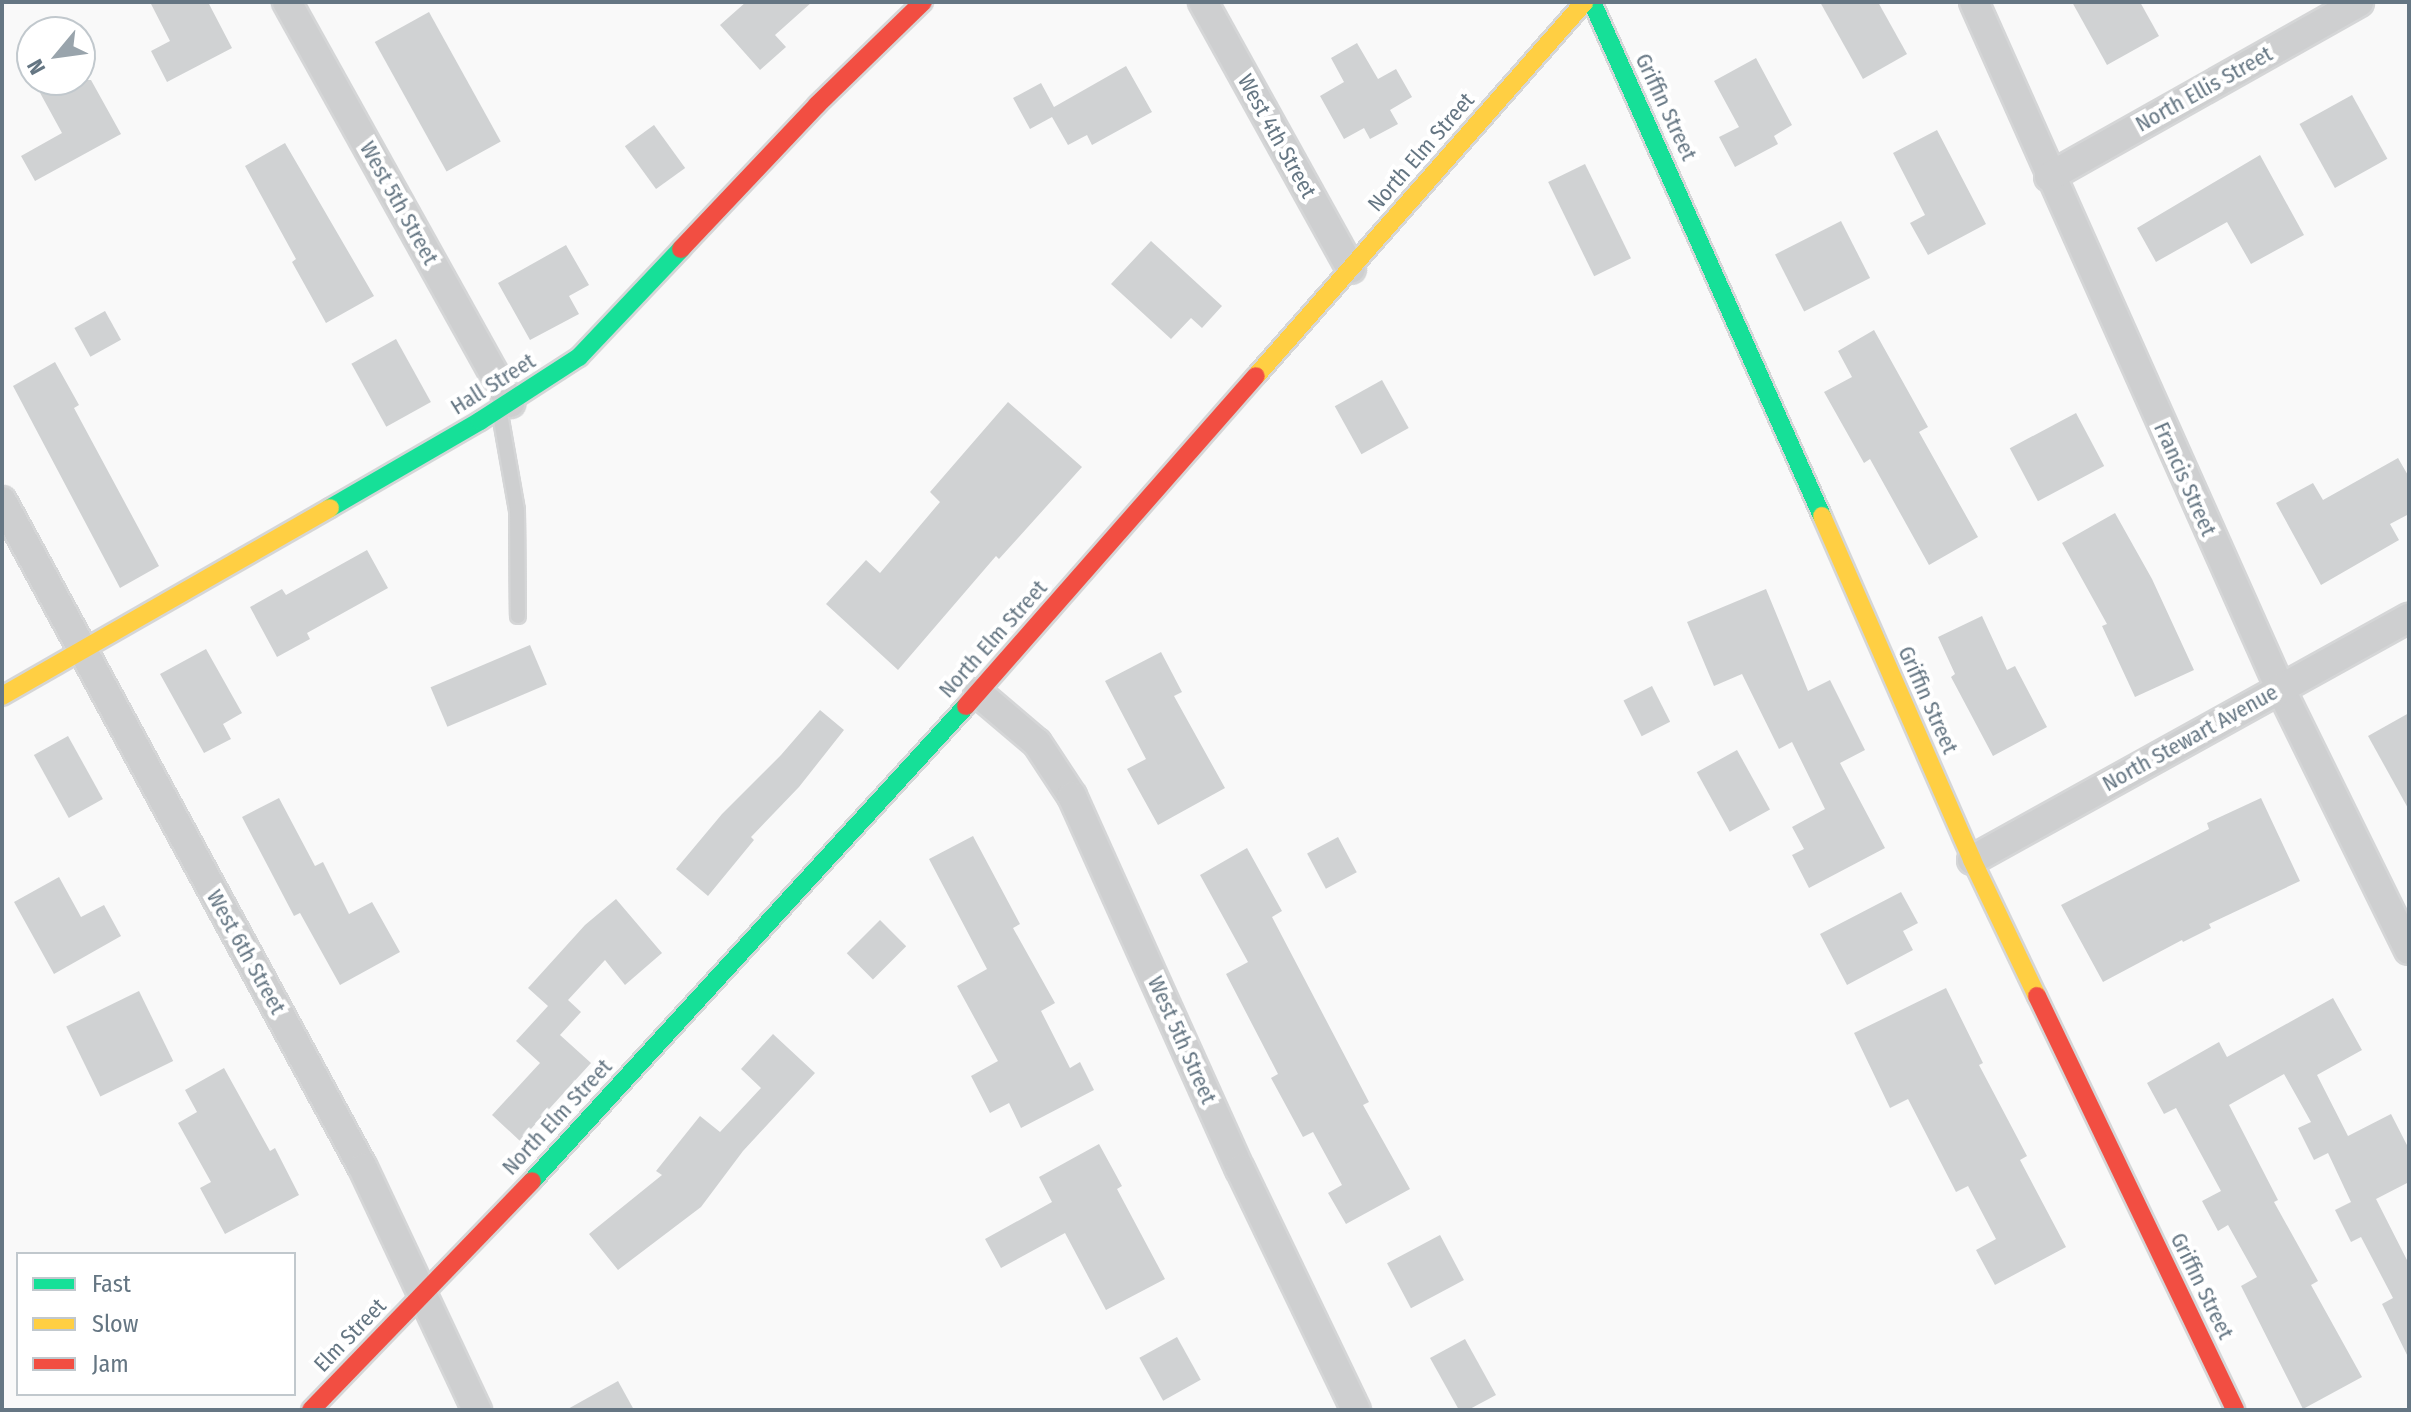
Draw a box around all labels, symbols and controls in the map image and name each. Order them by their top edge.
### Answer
north arrow [16,16,96,96]
street label: North Ellis Street [2131,40,2277,138]
street label: Griffin Street [1630,49,1702,165]
text: N [21,55,51,79]
street label: West 4th Street [1232,69,1322,203]
street label: North Elm Street [1362,87,1480,217]
street label: West 5th Street [354,137,444,269]
street label: Hall Street [446,348,540,420]
street label: Francis Street [2148,418,2222,540]
street label: North Elm Street [933,575,1053,703]
street label: Griffin Street [1893,642,1963,758]
street label: North Stewart Avenue [2098,679,2282,797]
street label: West 6th Street [201,885,291,1019]
street label: West 5th Street [1142,972,1222,1108]
street label: North Elm Street [497,1054,617,1180]
street label: Griffin Street [2165,1229,2239,1343]
legend [16,1252,296,1396]
text: Fast [92,1270,131,1298]
street label: Elm Street [308,1293,392,1377]
text: Slow [92,1310,138,1338]
text: Jam [92,1350,129,1378]

